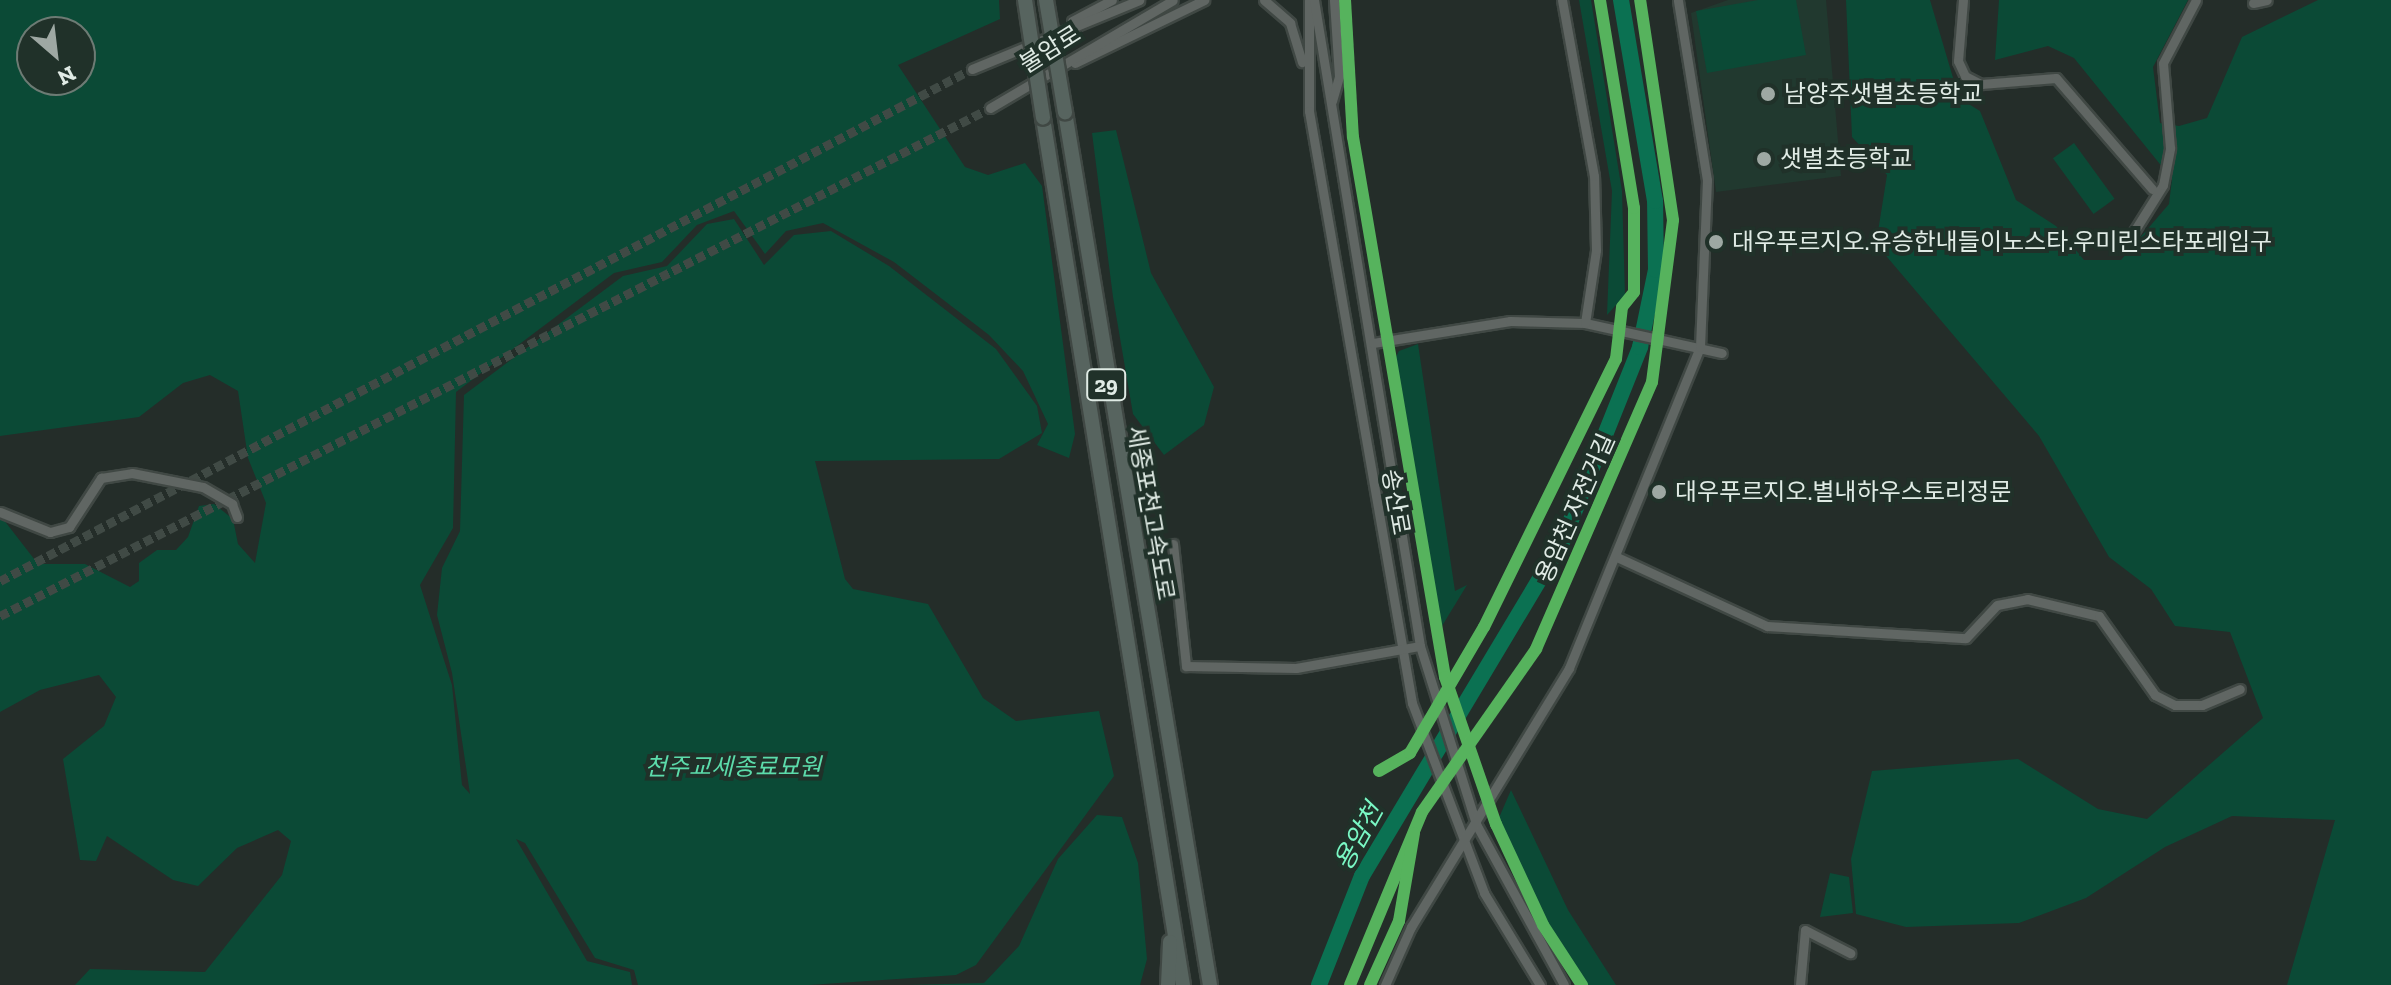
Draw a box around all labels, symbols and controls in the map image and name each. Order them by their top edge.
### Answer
north arrow [16,16,96,96]
street label: 불암로 [1014,19,1086,79]
text: N [53,60,80,92]
place label: 남양주샛별초등학교 [1784,80,1983,108]
marker: 남양주샛별초등학교 [1759,85,1777,103]
place label: 샛별초등학교 [1780,145,1912,173]
marker: 샛별초등학교 [1755,150,1773,168]
place label: 대우푸르지오.유승한내들이노스타.우미린스타포레입구 [1732,228,2272,256]
marker: 대우푸르지오.유승한내들이노스타.우미린스타포레입구 [1707,233,1725,251]
road number: 29 [1086,367,1126,403]
street label: 세종포천고속도로 [1121,424,1181,602]
street label: 용암천 자전거길 [1529,429,1621,587]
street label: 송산로 [1376,467,1416,537]
place label: 대우푸르지오.별내하우스토리정문 [1675,478,2011,506]
marker: 대우푸르지오.별내하우스토리정문 [1650,483,1668,501]
park label: 천주교세종료묘원 [645,753,821,781]
water label: 용암천 [1328,798,1390,876]

